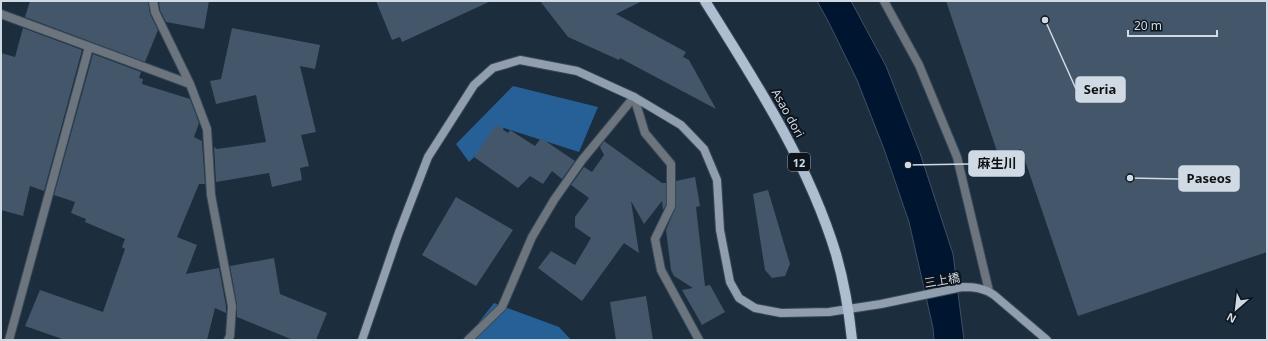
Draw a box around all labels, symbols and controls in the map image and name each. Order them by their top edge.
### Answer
scale bar [1128,12,1217,38]
text: 20 m [1134,17,1162,34]
callout: Seria [1076,77,1125,102]
text: Seria [1084,80,1116,98]
street label: Asao dori [768,86,808,140]
callout: 麻生川 [969,151,1024,176]
road number: 12 [788,153,810,171]
text: 麻生川 [977,154,1017,172]
callout: Paseos [1179,166,1239,191]
text: Paseos [1187,169,1231,187]
street label: 三上橋 [923,269,961,291]
north arrow [1216,289,1256,329]
text: N [1224,310,1239,327]

